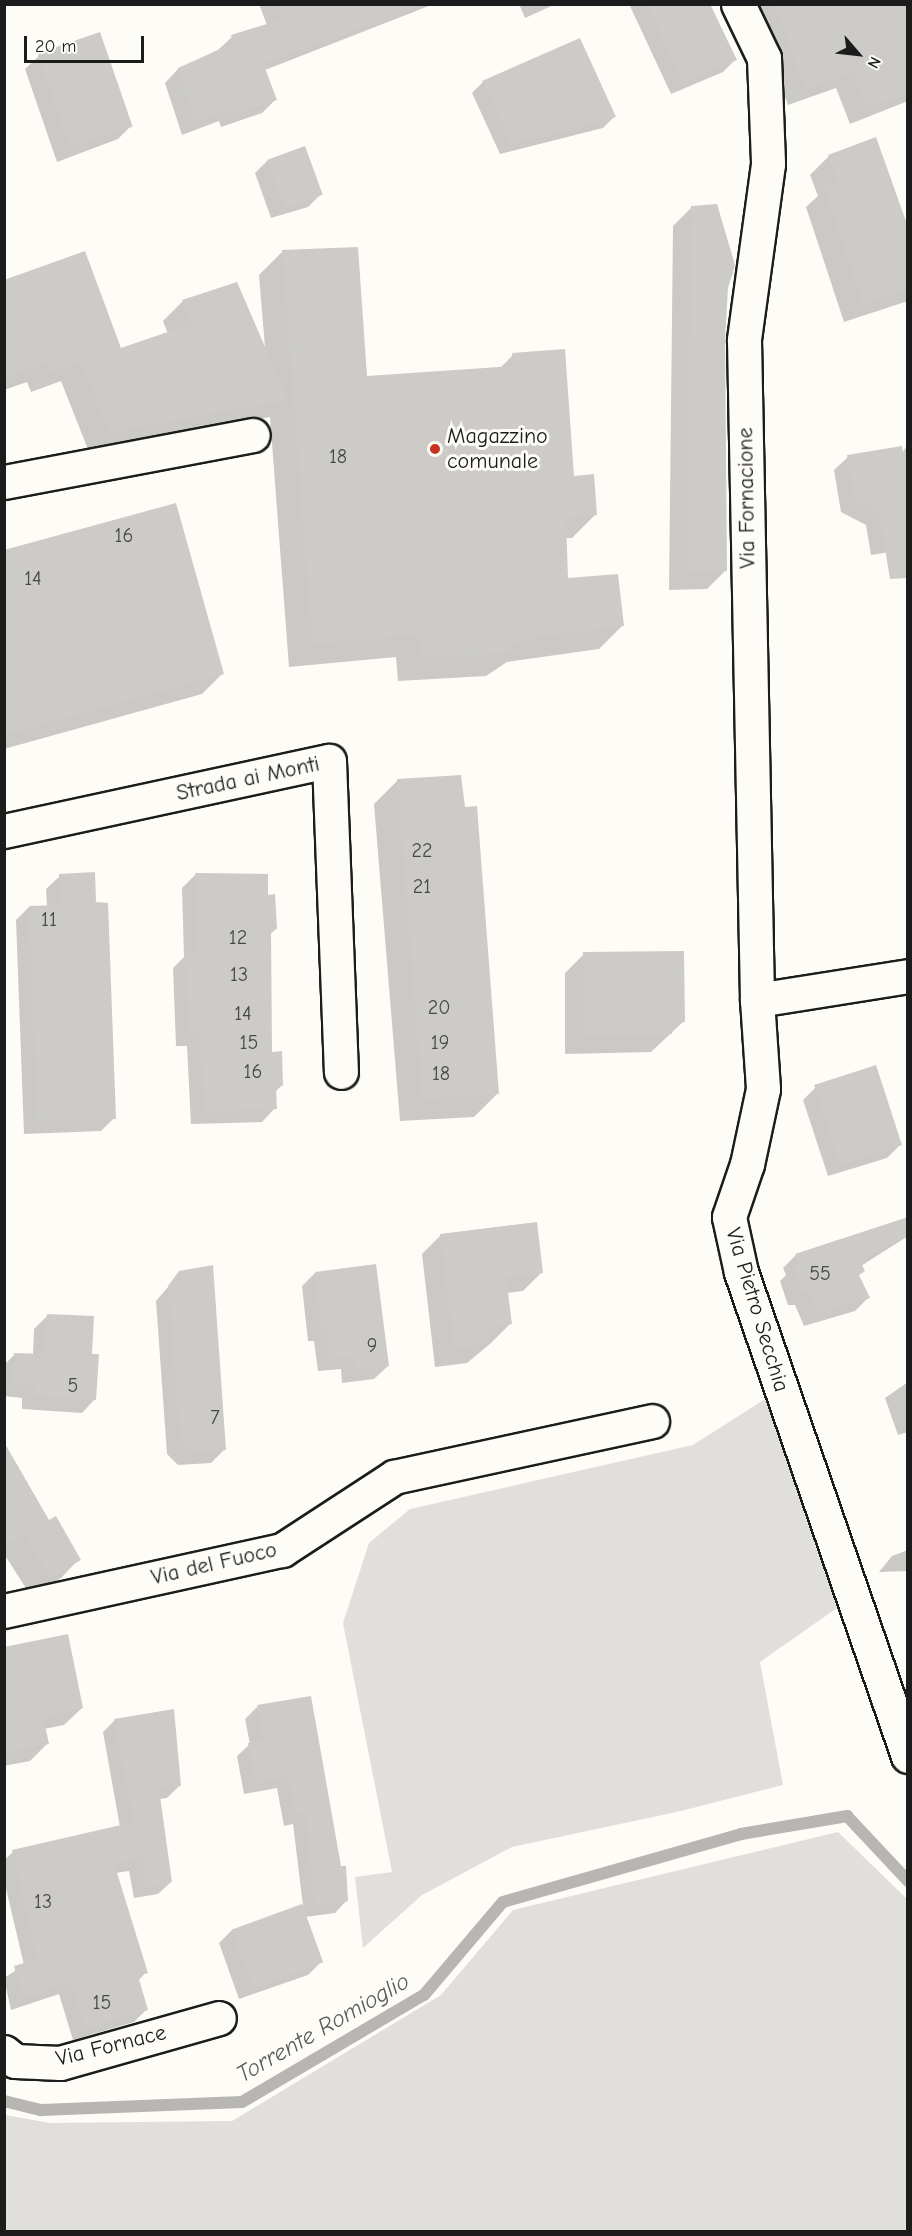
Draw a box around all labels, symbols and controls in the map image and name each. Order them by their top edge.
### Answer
scale bar [27,24,147,62]
north arrow [828,24,888,84]
text: 20 m [35,36,76,57]
text: N [863,54,884,71]
place label: Magazzino comunale [447,423,548,475]
street label: Via Fornacione [733,427,761,569]
marker: Magazzino comunale [428,442,442,456]
house number: 18 [329,444,347,468]
house number: 16 [115,523,133,547]
house number: 14 [24,566,42,590]
street label: Strada ai Monti [174,751,322,807]
house number: 22 [412,838,432,862]
house number: 21 [413,874,431,898]
house number: 11 [41,907,57,931]
house number: 12 [229,925,247,949]
house number: 13 [230,962,248,986]
house number: 20 [428,995,450,1019]
house number: 14 [234,1001,252,1025]
house number: 15 [240,1030,258,1054]
house number: 19 [431,1030,449,1054]
house number: 16 [244,1059,262,1083]
house number: 18 [432,1061,450,1085]
street label: Via Pietro Secchia [720,1225,794,1395]
house number: 55 [809,1261,831,1285]
house number: 9 [367,1333,377,1357]
house number: 5 [68,1373,78,1397]
house number: 7 [210,1405,220,1429]
street label: Via del Fuoco [149,1537,279,1591]
house number: 13 [34,1889,52,1913]
water label: Torrente Romioglio [231,1967,415,2089]
house number: 15 [93,1990,111,2014]
street label: Via Fornace [53,2020,169,2072]

